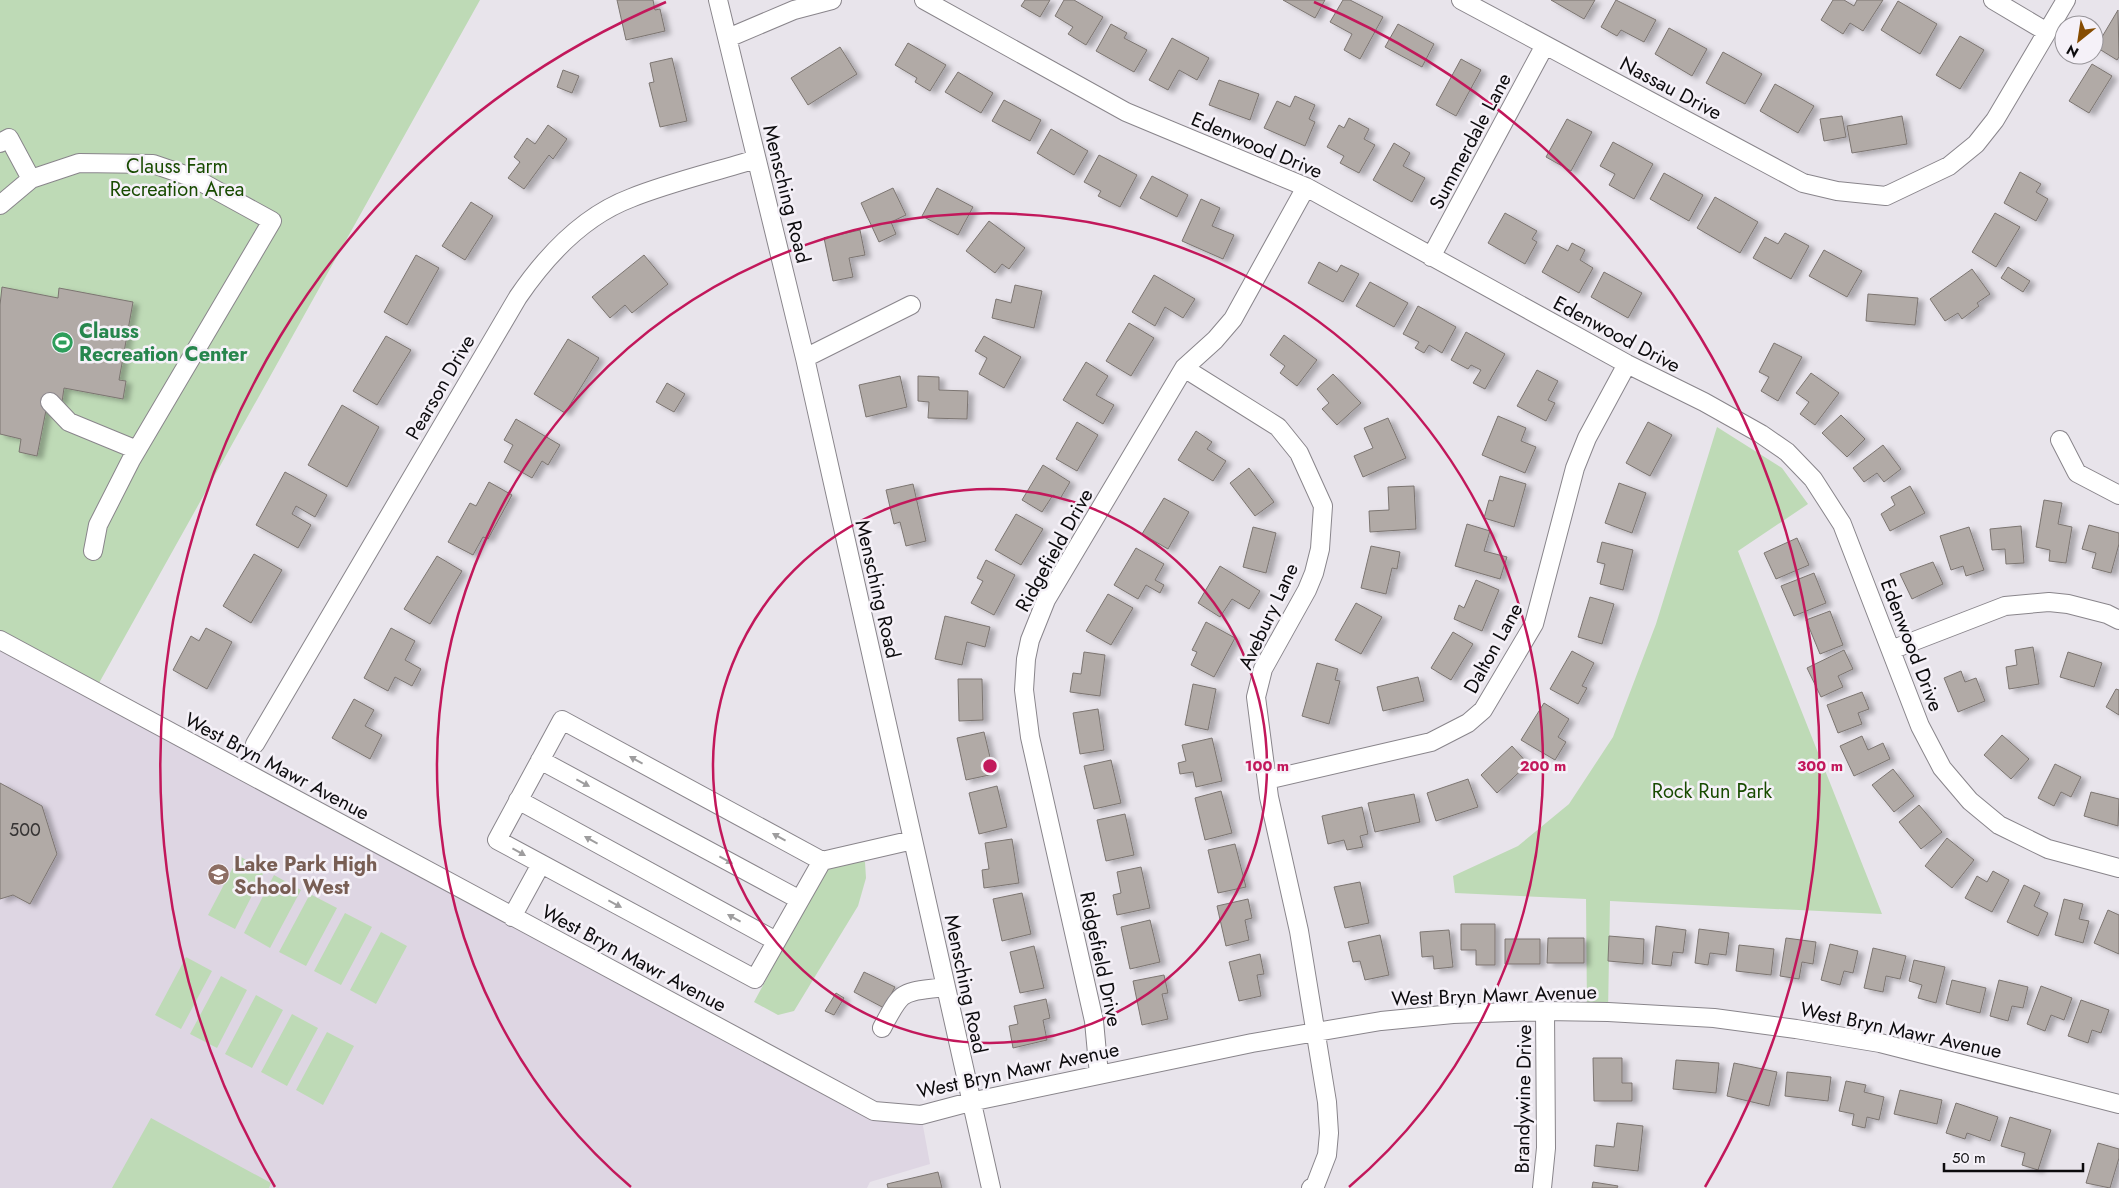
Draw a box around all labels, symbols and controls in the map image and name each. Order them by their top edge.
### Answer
north arrow [2054,15,2104,65]
text: N [2063,40,2082,63]
street label: Nassau Drive [1615,49,1727,127]
street label: Summerdale Lane [1422,68,1519,215]
street label: Edenwood Drive [1187,105,1327,186]
street label: Mensching Road [755,122,818,266]
park label: Clauss Farm Recreation Area [110,152,244,204]
street label: Edenwood Drive [1548,289,1685,380]
place label: Clauss Recreation Center [79,317,248,369]
street label: Pearson Drive [399,329,482,445]
sports icon: Clauss Recreation Center [51,330,75,354]
street label: Ridgefield Drive [1009,483,1100,617]
street label: Mensching Road [847,517,908,661]
street label: Avebury Lane [1231,558,1306,674]
street label: Edenwood Drive [1873,575,1950,716]
street label: Dalton Lane [1457,598,1530,699]
street label: West Bryn Mawr Avenue [179,705,374,828]
text: 100 m [1245,755,1289,777]
text: 200 m [1520,755,1566,777]
text: 300 m [1797,755,1843,777]
one-way arrow [629,756,643,764]
centre of rings [981,757,999,775]
park label: Rock Run Park [1652,777,1772,806]
one-way arrow [576,779,590,787]
house number: 500 [9,817,41,843]
one-way arrow [772,833,786,841]
one-way arrow [584,836,598,844]
one-way arrow [512,848,526,856]
place label: Lake Park High School West [234,850,377,902]
one-way arrow [719,856,733,865]
school or university icon: Lake Park High School West [206,863,230,887]
street label: Ridgefield Drive [1072,889,1129,1029]
street label: West Bryn Mawr Avenue [536,897,731,1020]
one-way arrow [608,900,622,908]
street label: Mensching Road [937,912,994,1056]
one-way arrow [726,914,741,922]
street label: West Bryn Mawr Avenue [1391,977,1597,1014]
street label: West Bryn Mawr Avenue [1797,995,2005,1066]
street label: Brandywine Drive [1508,1024,1539,1174]
street label: West Bryn Mawr Avenue [914,1035,1122,1106]
scale bar [1944,1140,2083,1172]
text: 50 m [1952,1147,1986,1169]

